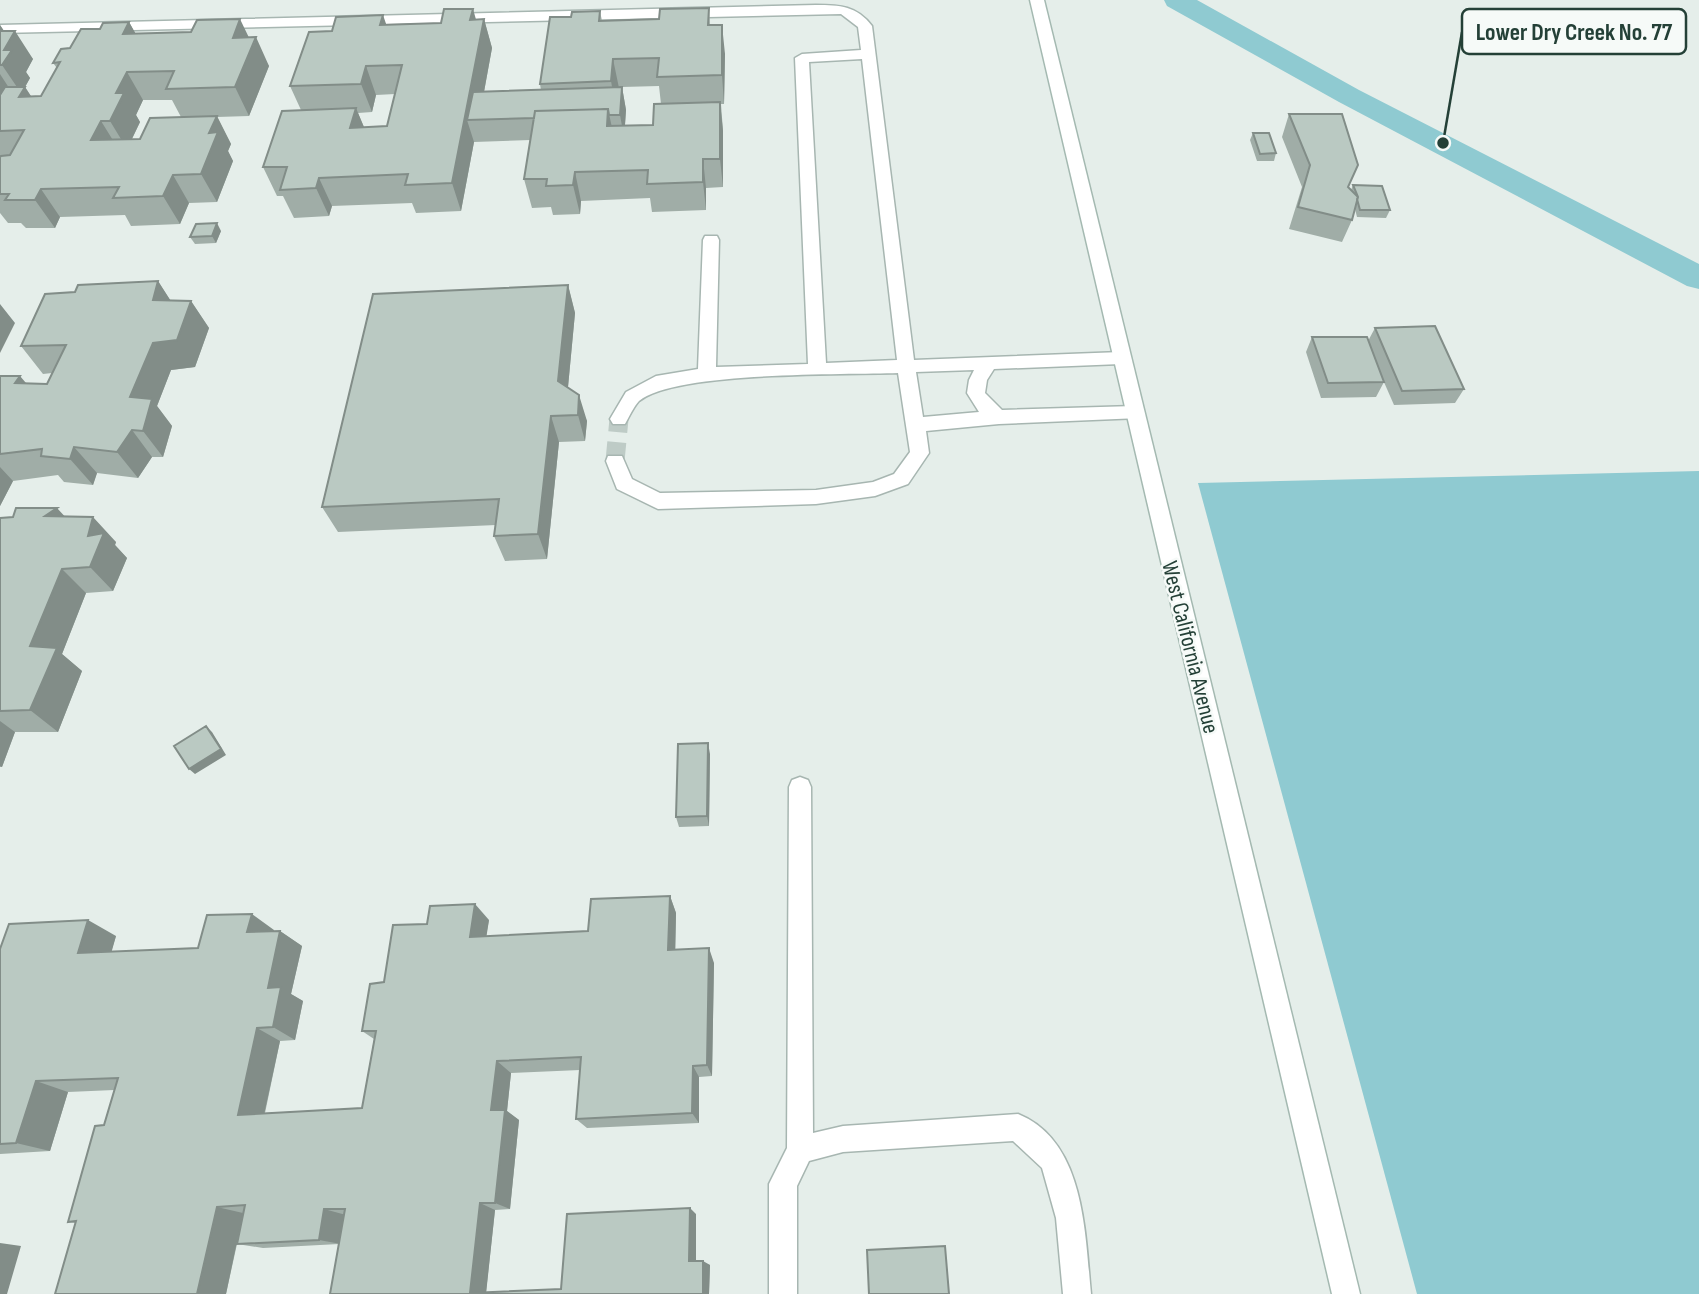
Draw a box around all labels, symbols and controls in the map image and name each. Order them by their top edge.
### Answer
callout: Lower Dry Creek No. 77 [1462,9,1686,54]
text: Lower Dry Creek No. 77 [1476,18,1673,47]
street label: West California Avenue [1155,558,1225,736]

